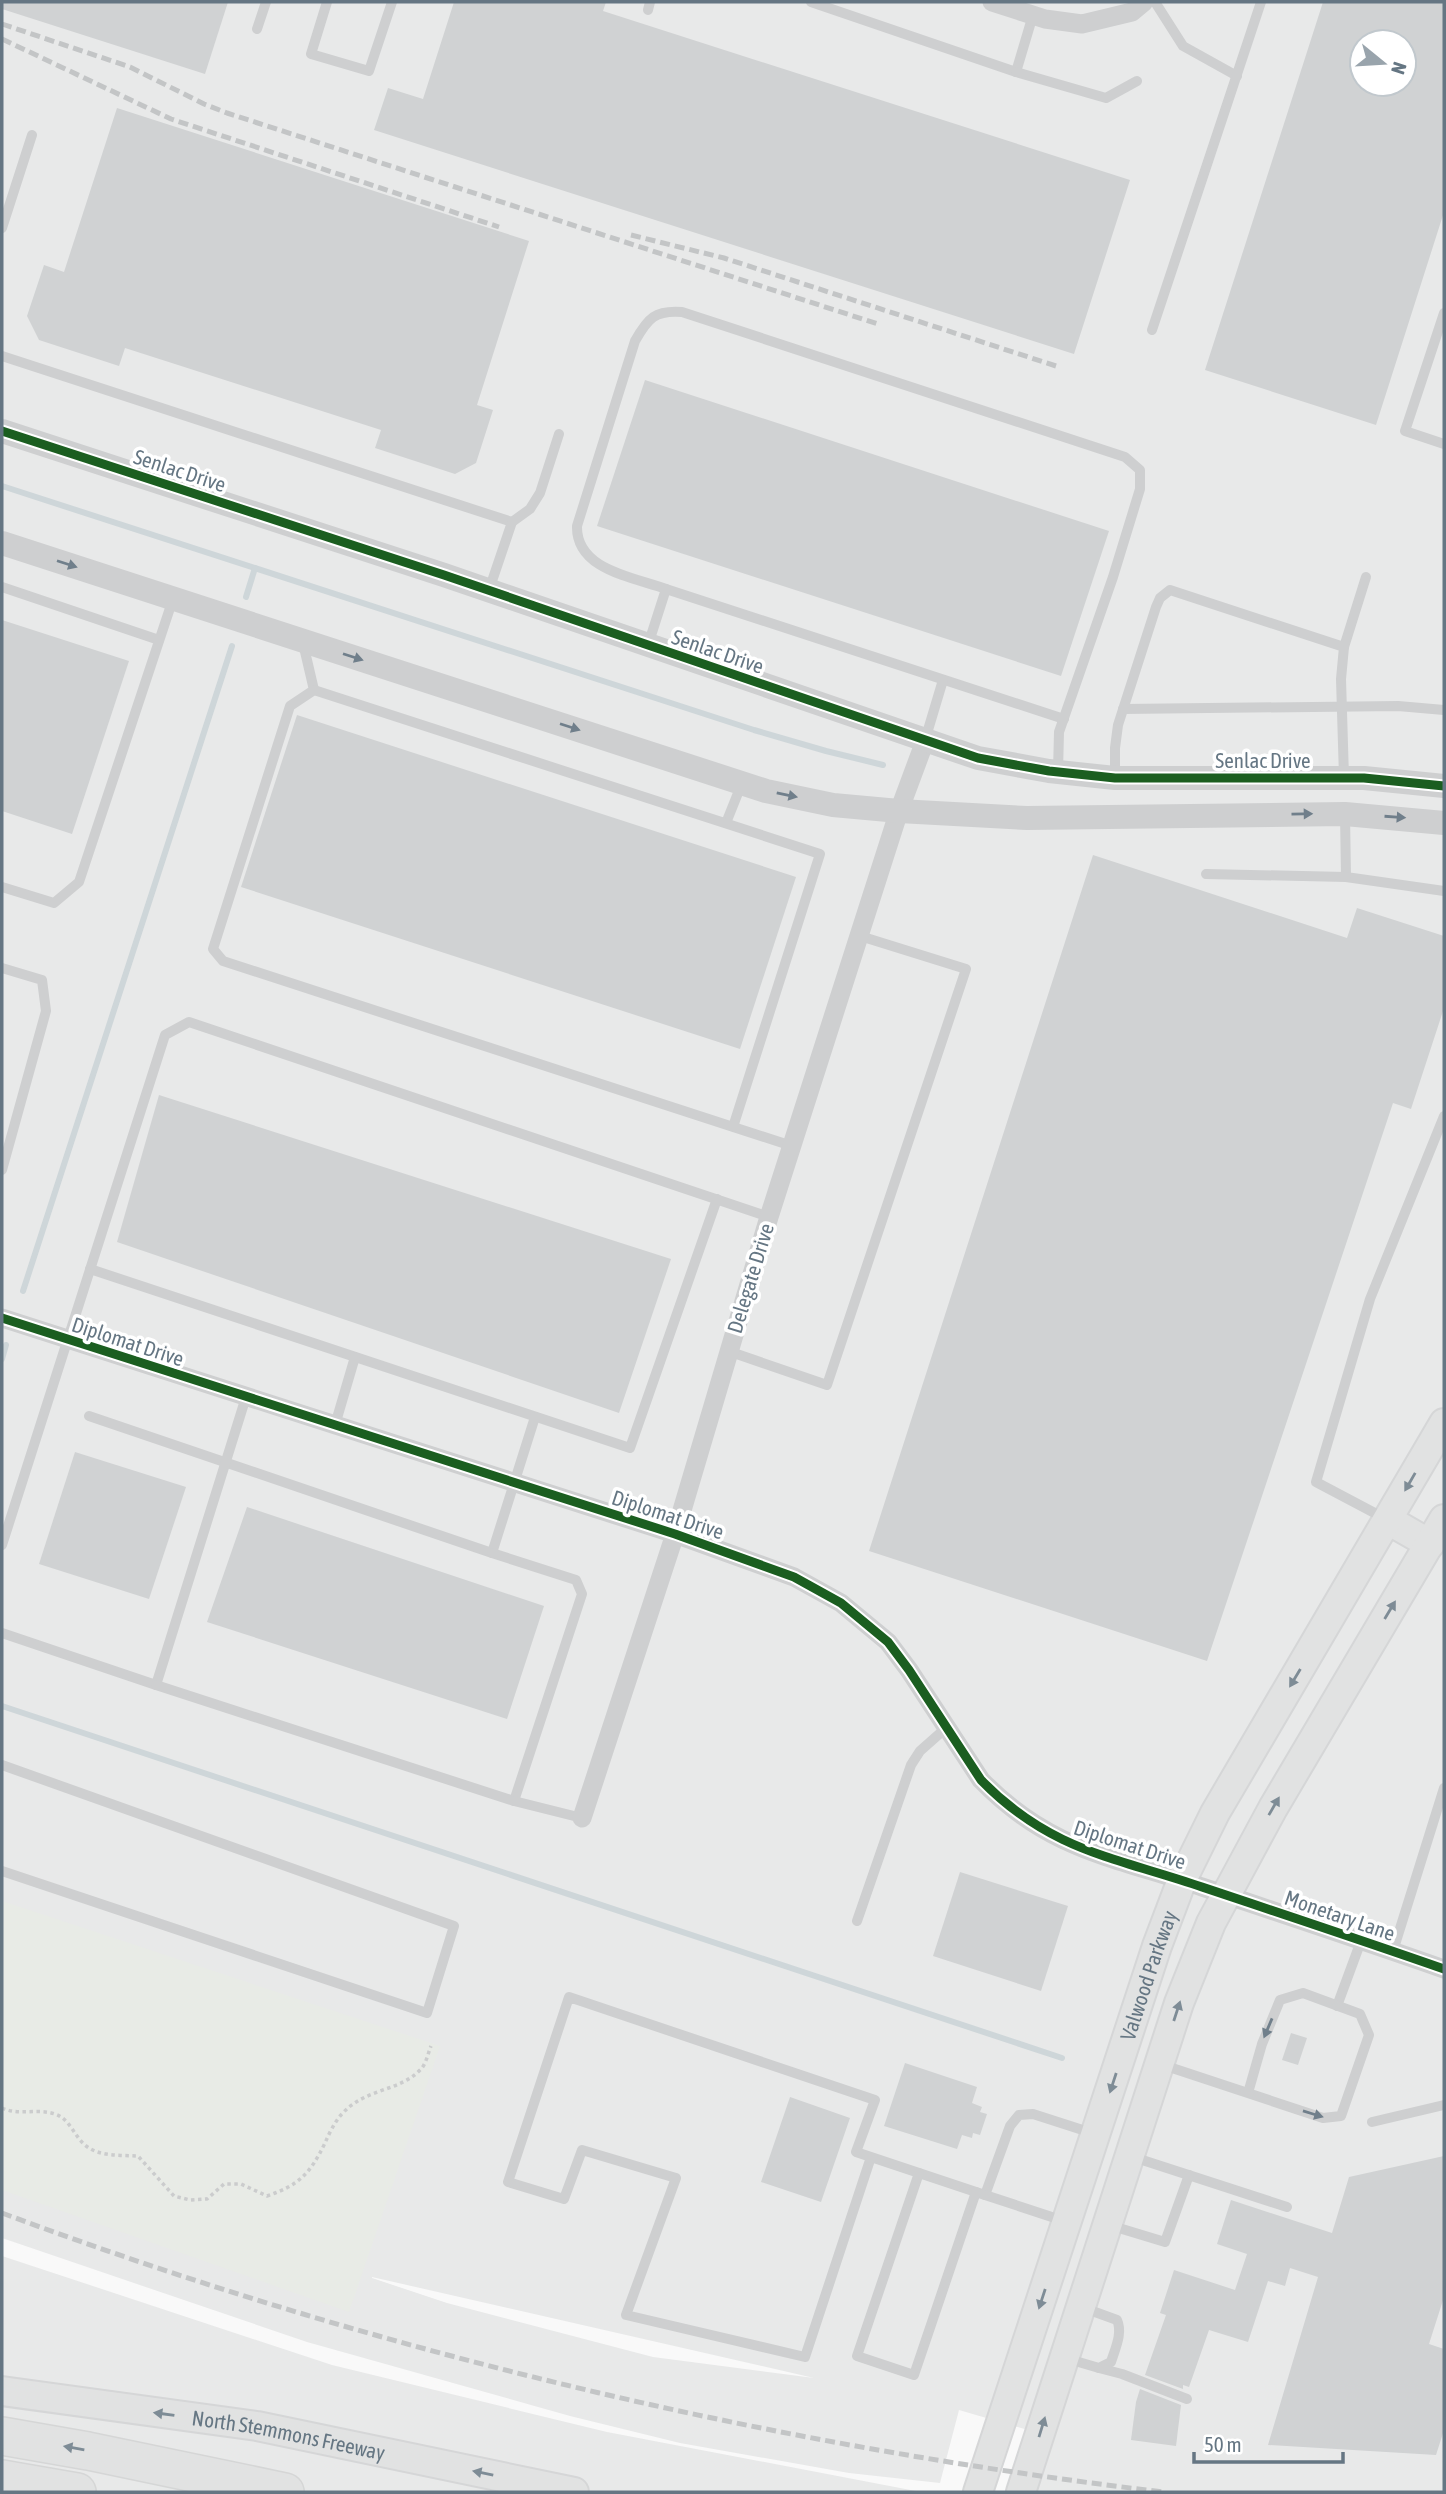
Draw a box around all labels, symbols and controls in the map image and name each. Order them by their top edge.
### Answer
north arrow [1348,28,1418,98]
text: N [1387,60,1411,77]
street label: Senlac Drive [131,444,229,496]
one-way arrow [56,559,77,570]
street label: Senlac Drive [669,624,767,678]
one-way arrow [343,652,364,663]
one-way arrow [559,722,580,733]
street label: Senlac Drive [1215,748,1311,772]
one-way arrow [776,790,798,801]
one-way arrow [1291,809,1313,820]
one-way arrow [1384,812,1406,823]
street label: Delegate Drive [722,1220,778,1336]
street label: Diplomat Drive [69,1312,187,1370]
one-way arrow [1404,1472,1416,1491]
street label: Diplomat Drive [609,1485,727,1543]
one-way arrow [1384,1601,1396,1620]
one-way arrow [1289,1668,1301,1688]
one-way arrow [1268,1796,1280,1816]
street label: Diplomat Drive [1071,1815,1189,1873]
street label: Monetary Lane [1282,1885,1398,1945]
street label: Valwood Parkway [1115,1907,1182,2043]
one-way arrow [1172,2000,1182,2021]
one-way arrow [1262,2018,1273,2039]
one-way arrow [1107,2073,1117,2094]
one-way arrow [1302,2109,1323,2119]
one-way arrow [1036,2289,1046,2310]
street label: North Stemmons Freeway [191,2405,388,2464]
one-way arrow [152,2408,174,2419]
one-way arrow [1037,2416,1047,2437]
scale bar [1194,2420,1343,2464]
text: 50 m [1204,2432,1242,2456]
one-way arrow [63,2442,85,2453]
one-way arrow [472,2468,494,2479]

